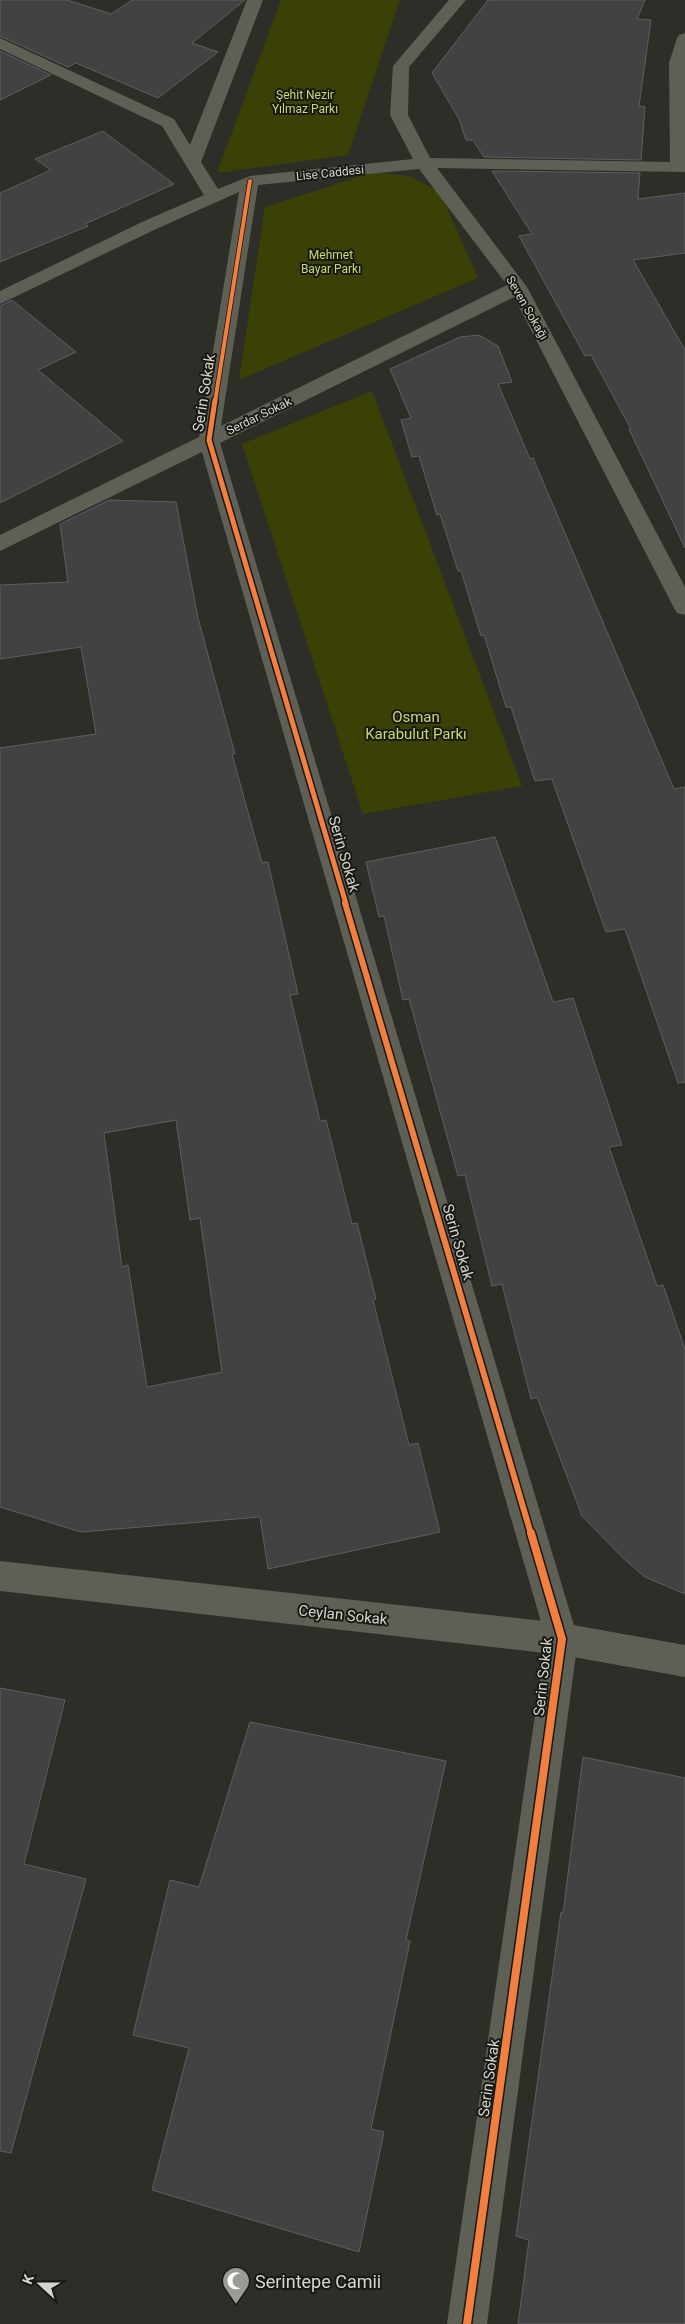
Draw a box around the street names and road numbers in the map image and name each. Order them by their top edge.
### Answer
street label: Lise Caddesi [295,162,365,184]
street label: Seven Sokağı [503,274,551,342]
street label: Serin Sokak [189,352,219,433]
street label: Serdar Sokak [224,394,295,438]
street label: Serin Sokak [325,814,364,895]
street label: Serin Sokak [439,1202,478,1283]
street label: Ceylan Sokak [298,1601,389,1629]
street label: Serin Sokak [530,1637,556,1717]
street label: Serin Sokak [475,2038,503,2118]

